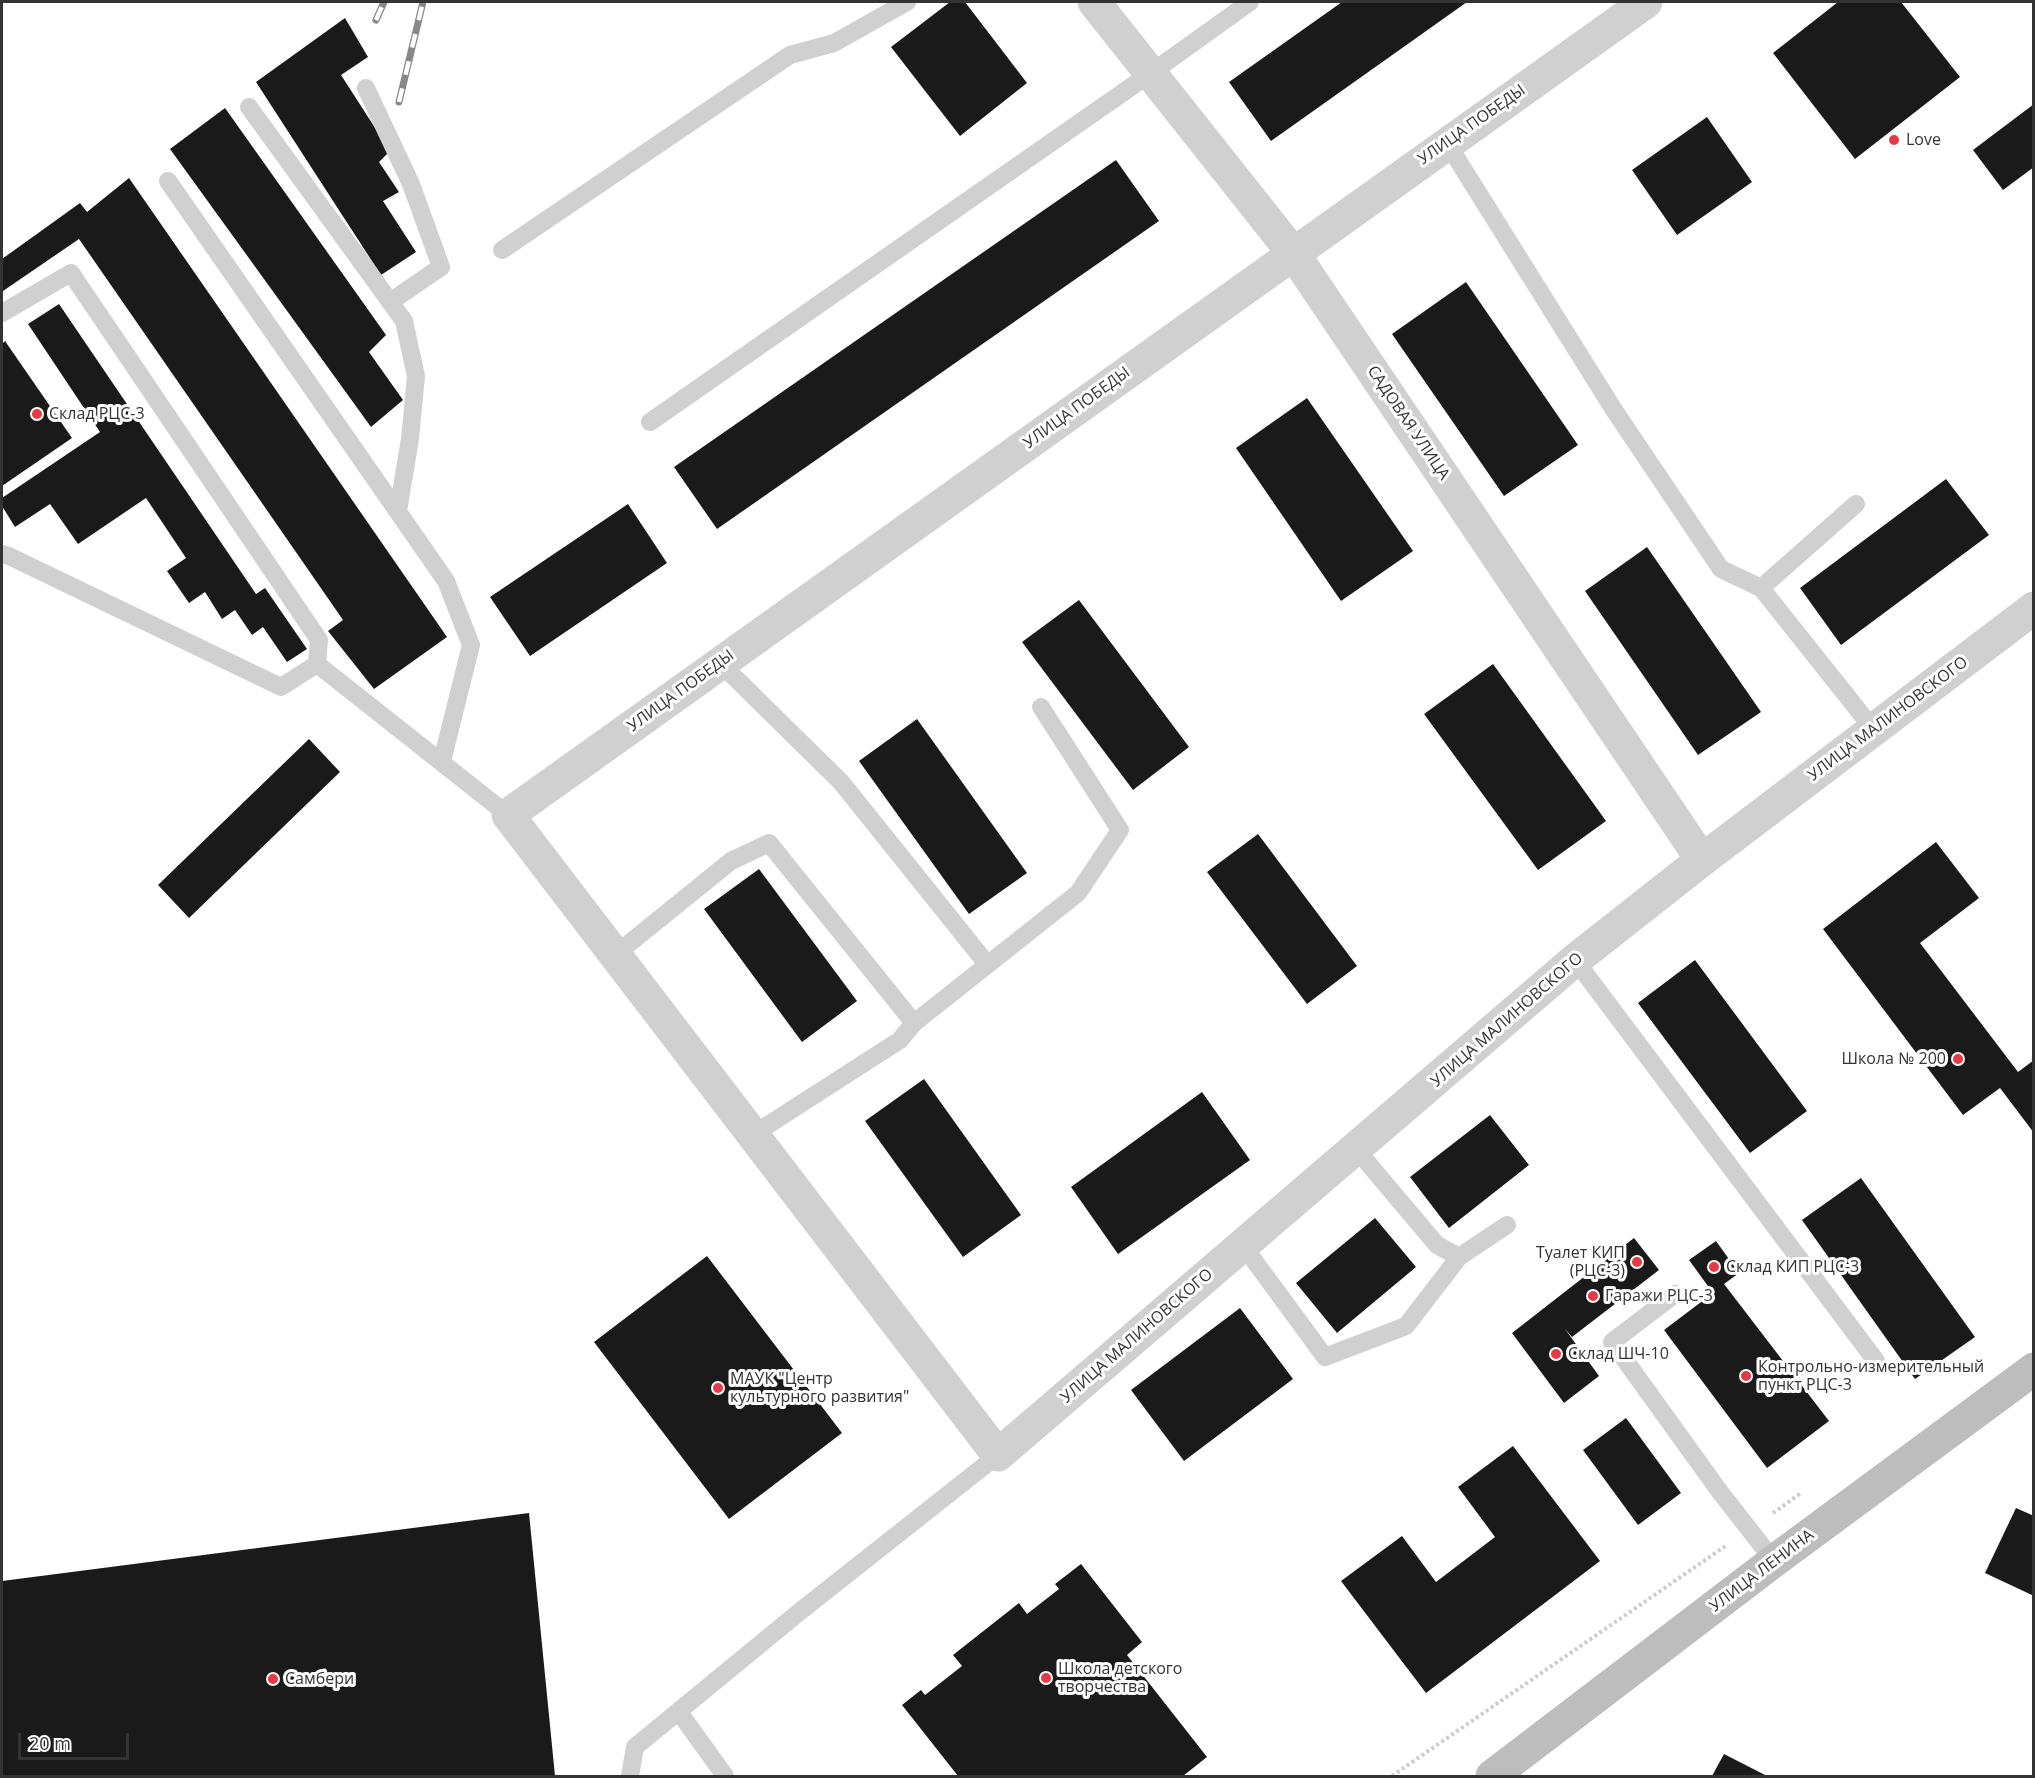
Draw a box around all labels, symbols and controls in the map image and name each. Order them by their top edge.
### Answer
street label: УЛИЦА ПОБЕДЫ [1415,81,1529,169]
place label: Love [1906,130,1941,150]
marker: Love [1887,133,1901,147]
street label: САДОВАЯ УЛИЦА [1363,362,1453,484]
street label: УЛИЦА ПОБЕДЫ [1020,363,1134,453]
place label: Склад РЦС-3 [49,404,145,424]
marker: Склад РЦС-3 [30,407,44,421]
street label: УЛИЦА ПОБЕДЫ [624,646,738,736]
street label: УЛИЦА МАЛИНОВСКОГО [1804,653,1972,785]
street label: УЛИЦА МАЛИНОВСКОГО [1427,949,1587,1091]
place label: Школа № 200 [1841,1049,1946,1069]
marker: Школа № 200 [1951,1052,1965,1066]
place label: Туалет КИП (РЦС-3) [1536,1243,1625,1281]
marker: Туалет КИП (РЦС-3) [1630,1255,1644,1269]
place label: Склад КИП РЦС-3 [1726,1257,1859,1277]
marker: Склад КИП РЦС-3 [1707,1260,1721,1274]
street label: УЛИЦА МАЛИНОВСКОГО [1057,1265,1217,1407]
place label: Гаражи РЦС-3 [1605,1286,1713,1306]
marker: Гаражи РЦС-3 [1586,1289,1600,1303]
place label: Склад ШЧ-10 [1568,1344,1669,1364]
marker: Склад ШЧ-10 [1549,1347,1563,1361]
place label: Контрольно-измерительный пункт РЦС-3 [1758,1357,1984,1395]
place label: МАУК "Центр культурного развития" [730,1369,909,1407]
marker: Контрольно-измерительный пункт РЦС-3 [1739,1369,1753,1383]
marker: МАУК "Центр культурного развития" [711,1381,725,1395]
street label: УЛИЦА ЛЕНИНА [1706,1526,1818,1616]
place label: Школа детского творчества [1058,1659,1182,1697]
place label: Самбери [285,1669,354,1689]
marker: Школа детского творчества [1039,1671,1053,1685]
marker: Самбери [266,1672,280,1686]
scale bar [21,1721,132,1759]
text: 20 m [29,1731,71,1755]

